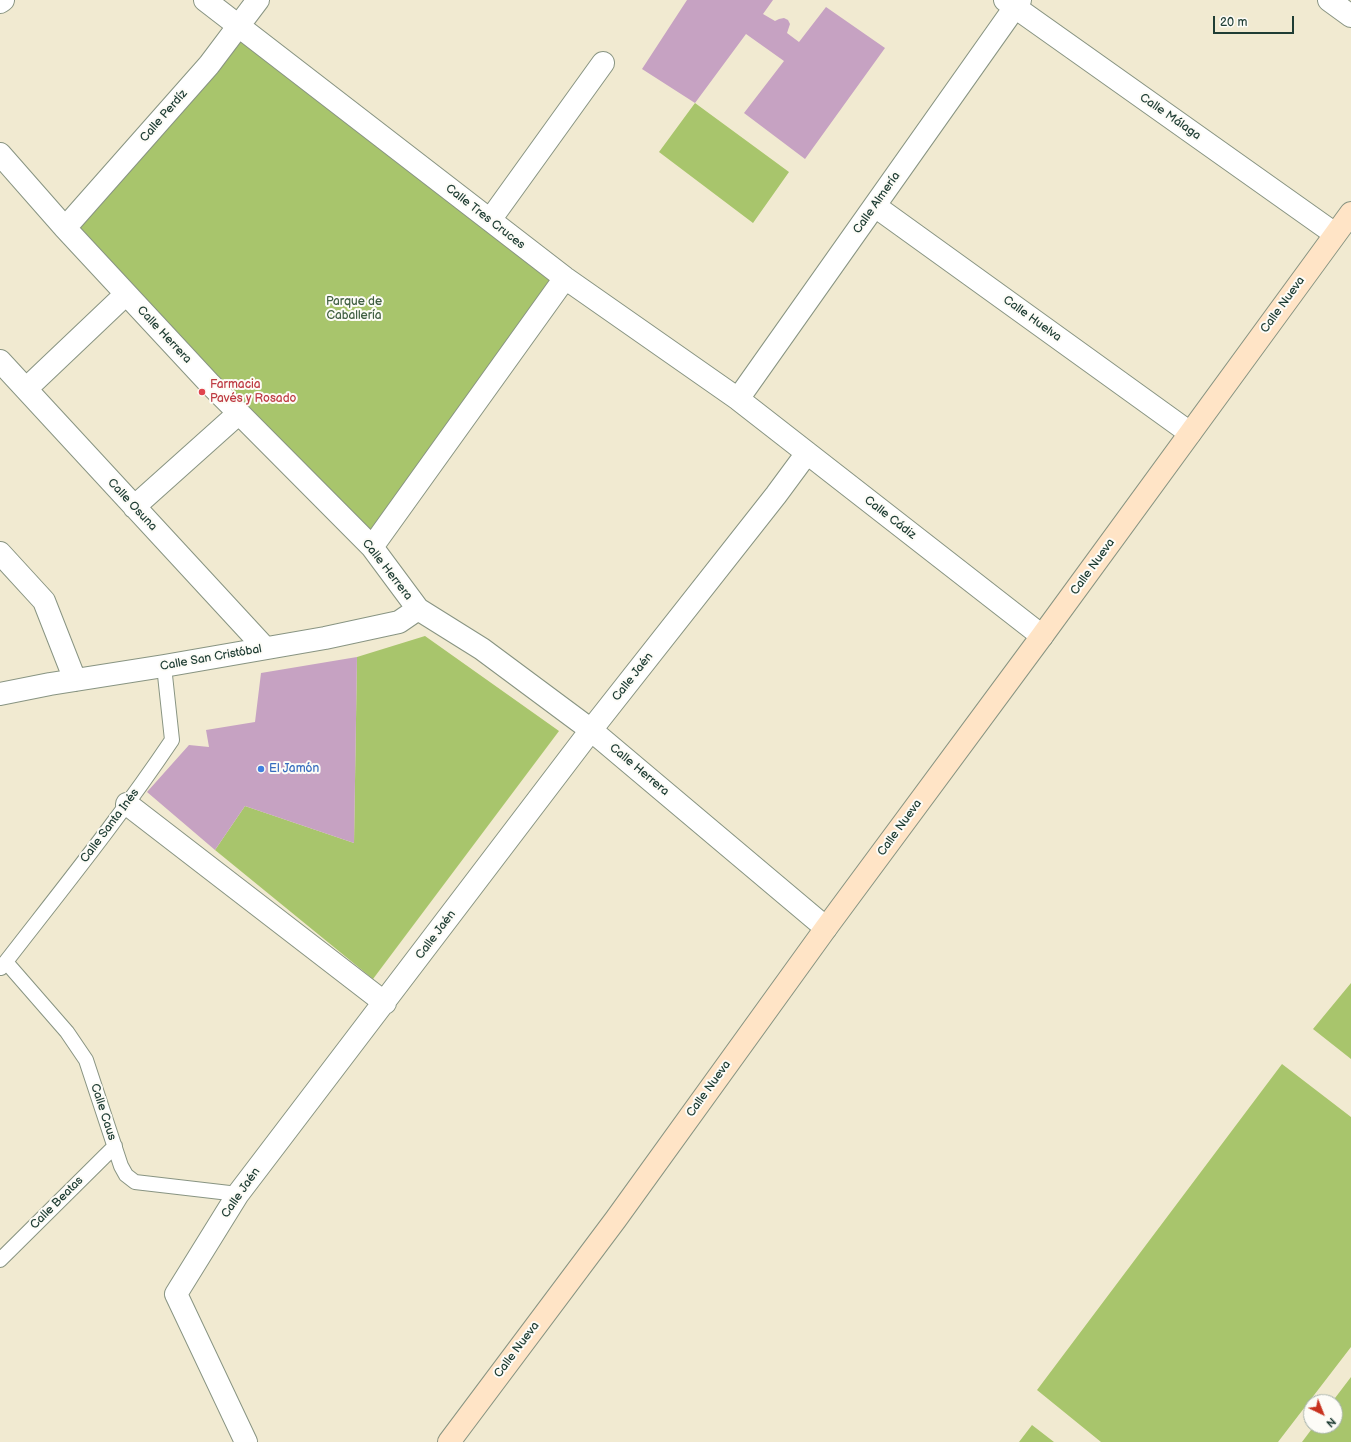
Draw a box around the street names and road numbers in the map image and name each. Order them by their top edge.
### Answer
street label: Calle Perdíz [137,87,191,145]
street label: Calle Málaga [1137,91,1203,143]
street label: Calle Almería [850,169,904,237]
street label: Calle Tres Cruces [442,181,528,253]
street label: Calle Nueva [1258,274,1308,336]
street label: Calle Huelva [1000,293,1064,345]
street label: Calle Herrera [134,303,194,367]
street label: Calle Osuna [104,476,160,534]
street label: Calle Cádiz [861,493,919,543]
street label: Calle Nueva [1068,536,1118,598]
street label: Calle Herrera [359,537,415,603]
street label: Calle San Cristóbal [159,642,263,674]
street label: Calle Jaén [610,650,656,704]
street label: Calle Herrera [606,741,672,799]
street label: Calle Santa Inés [78,786,142,866]
street label: Calle Nueva [875,797,925,859]
street label: Calle Jaén [413,908,459,962]
street label: Calle Nueva [684,1058,734,1120]
street label: Calle Caus [87,1082,119,1142]
street label: Calle Jaén [219,1165,263,1221]
street label: Calle Beatas [27,1173,87,1233]
street label: Calle Nueva [491,1319,543,1381]

